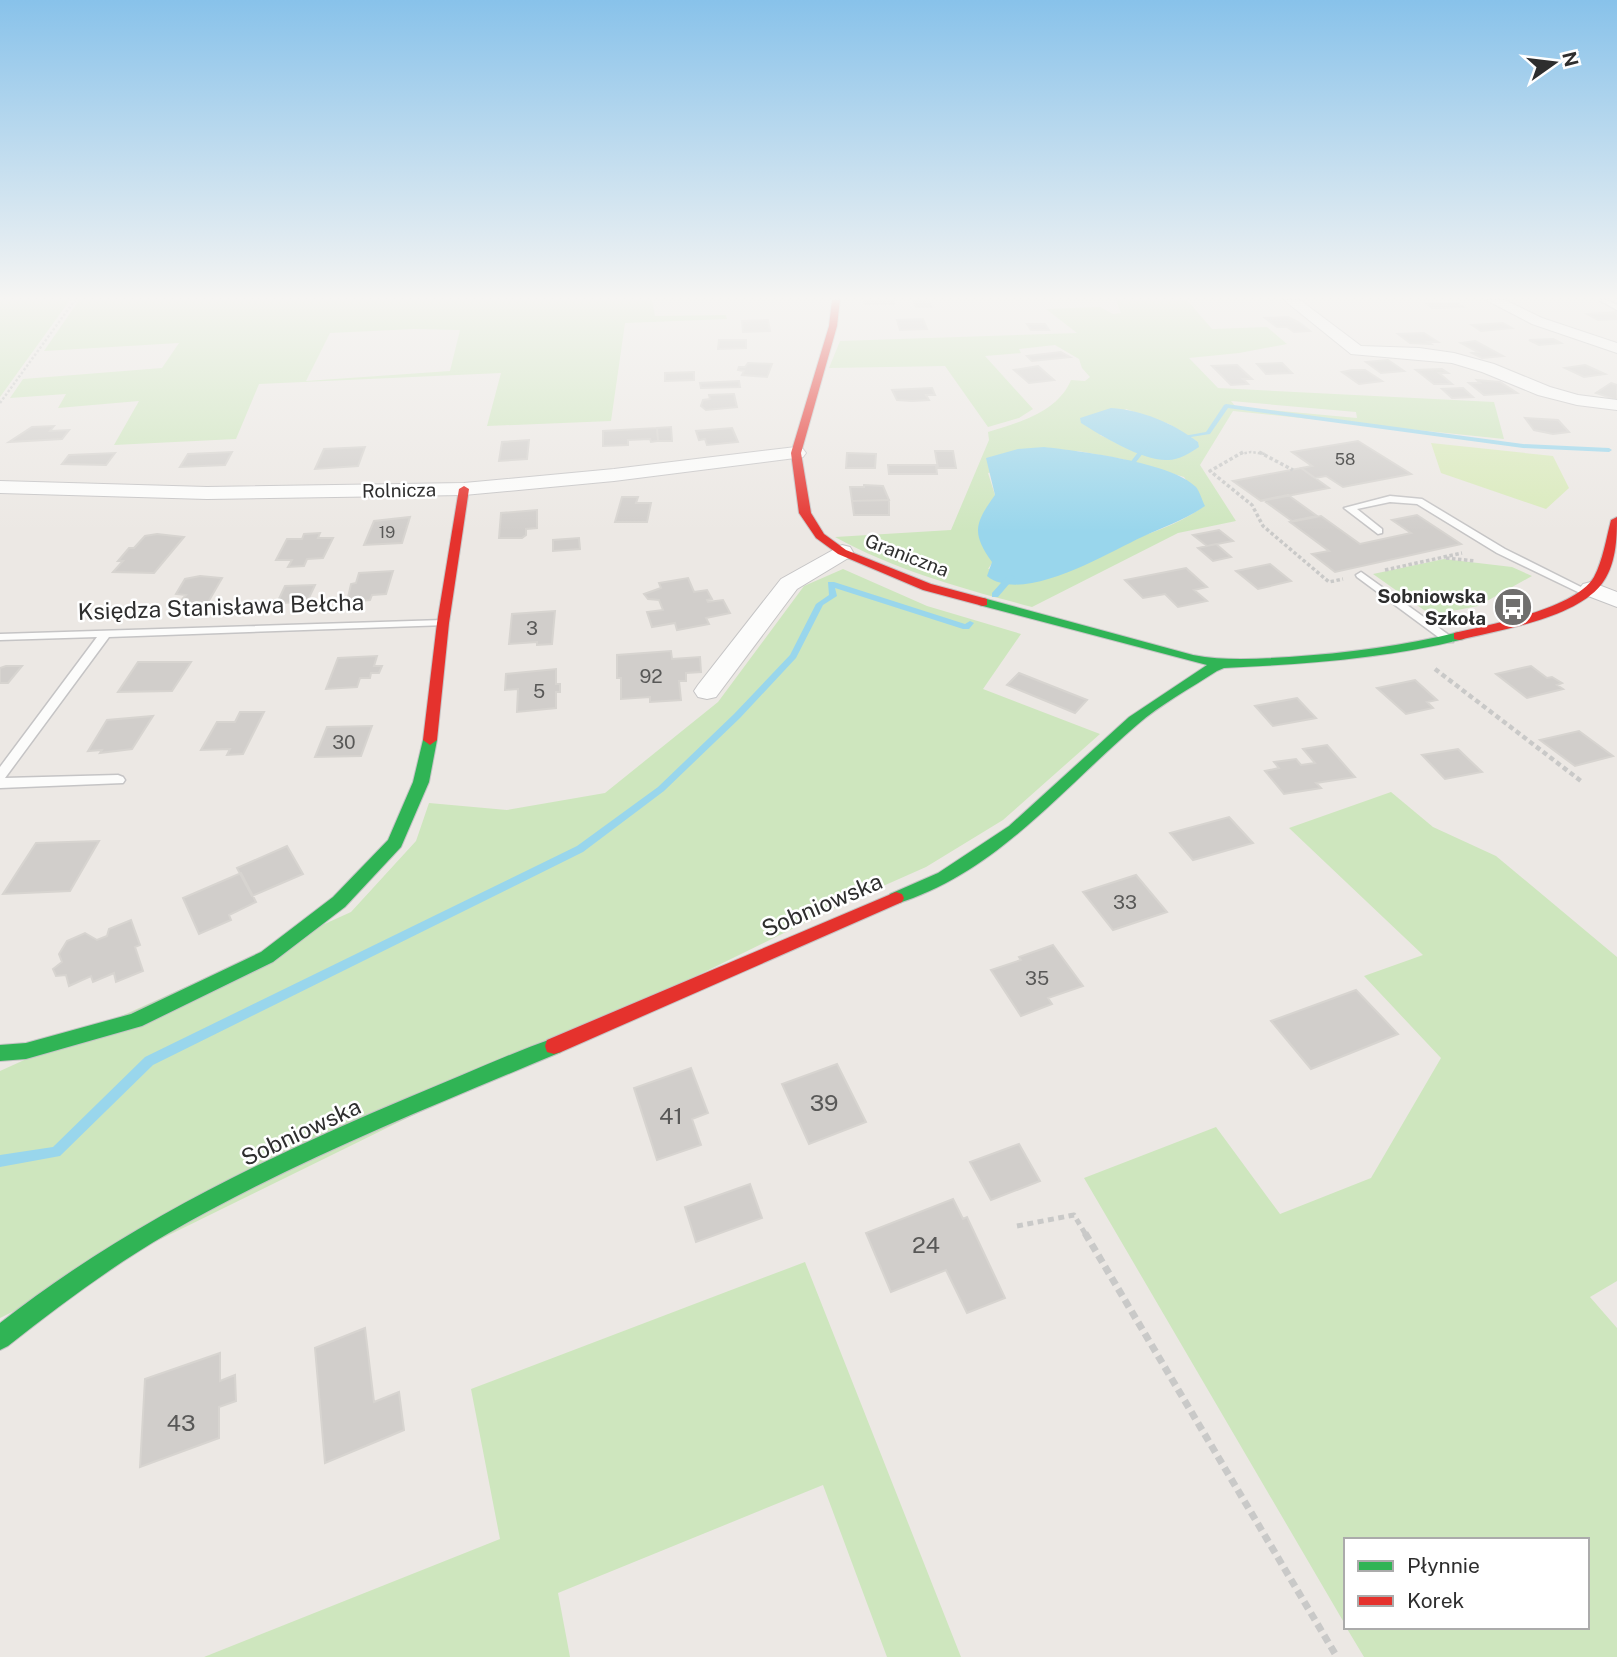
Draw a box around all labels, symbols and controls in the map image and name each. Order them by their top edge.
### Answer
north arrow [1519,28,1589,98]
text: N [1558,49,1583,69]
house number: 58 [1335,450,1355,469]
street label: Rolnicza [362,478,436,502]
house number: 19 [379,523,395,542]
street label: Graniczna [862,529,952,581]
place label: Sobniowska Szkoła [1377,585,1486,629]
bus stop icon: Sobniowska Szkoła [1492,586,1534,628]
street label: Księdza Stanisława Bełcha [77,588,365,625]
house number: 3 [526,617,538,639]
house number: 92 [639,665,663,687]
house number: 5 [533,680,545,702]
house number: 30 [332,731,356,753]
street label: Sobniowska [757,867,886,942]
house number: 33 [1113,891,1137,913]
house number: 35 [1025,967,1049,989]
house number: 39 [810,1089,838,1116]
street label: Sobniowska [237,1092,365,1171]
house number: 41 [659,1102,683,1129]
house number: 24 [912,1231,940,1258]
house number: 43 [167,1409,195,1436]
legend [1344,1538,1589,1629]
text: Płynnie [1407,1553,1480,1578]
text: Korek [1407,1588,1465,1613]

